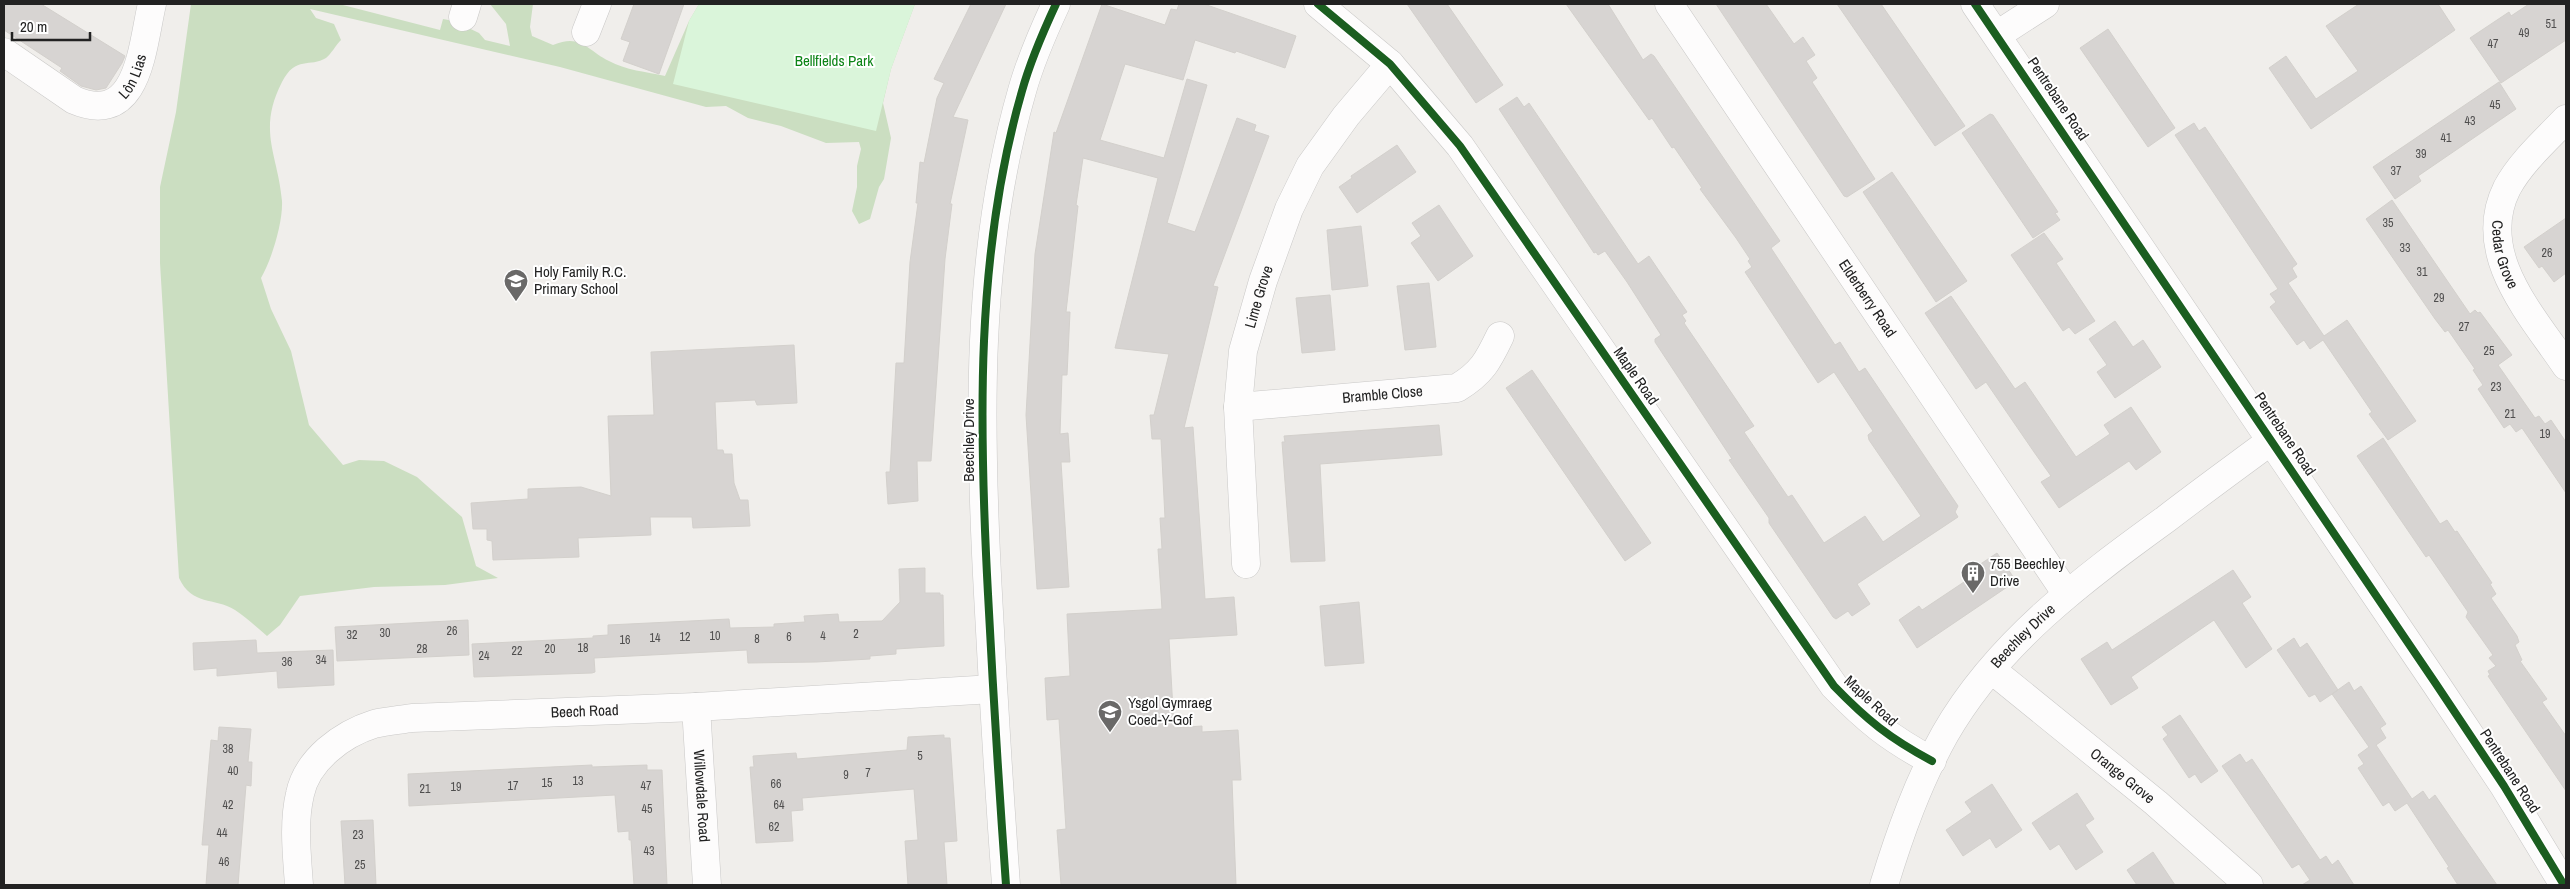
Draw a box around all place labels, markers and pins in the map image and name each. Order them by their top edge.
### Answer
place label: Holy Family R.C. Primary School [534,261,626,299]
school or university icon: Holy Family R.C. Primary School [503,268,529,302]
place label: 755 Beechley Drive [1990,553,2065,591]
building icon: 755 Beechley Drive [1960,560,1986,594]
place label: Ysgol Gymraeg Coed-Y-Gof [1128,692,1212,730]
school or university icon: Ysgol Gymraeg Coed-Y-Gof [1097,699,1123,733]

